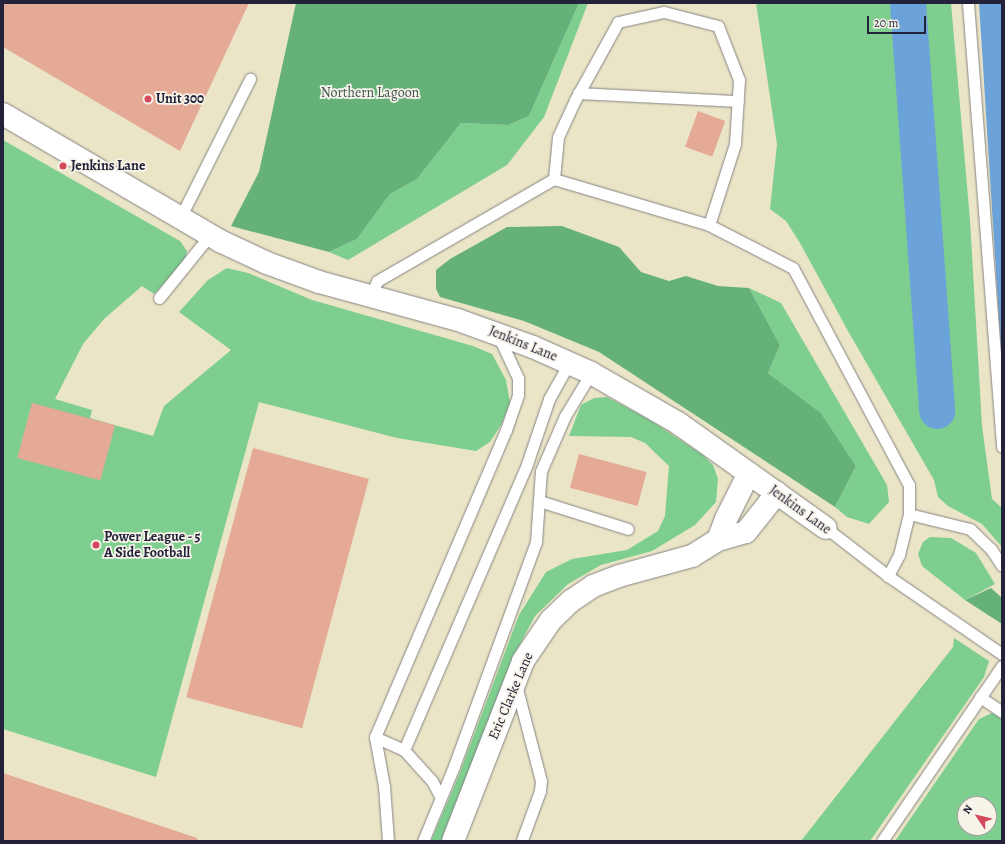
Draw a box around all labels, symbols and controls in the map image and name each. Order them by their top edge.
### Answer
scale bar [869,8,928,34]
text: 20 m [874,15,898,31]
park label: Northern Lagoon [321,85,419,101]
place label: Unit 300 [156,91,204,107]
marker: Unit 300 [143,94,153,104]
place label: Jenkins Lane [71,158,145,174]
marker: Jenkins Lane [58,161,68,171]
street label: Jenkins Lane [486,323,560,365]
street label: Jenkins Lane [766,482,834,538]
place label: Power League - 5 A Side Football [104,529,201,562]
marker: Power League - 5 A Side Football [91,540,101,550]
street label: Eric Clarke Lane [485,650,537,742]
north arrow [957,796,997,836]
text: N [959,802,976,817]

